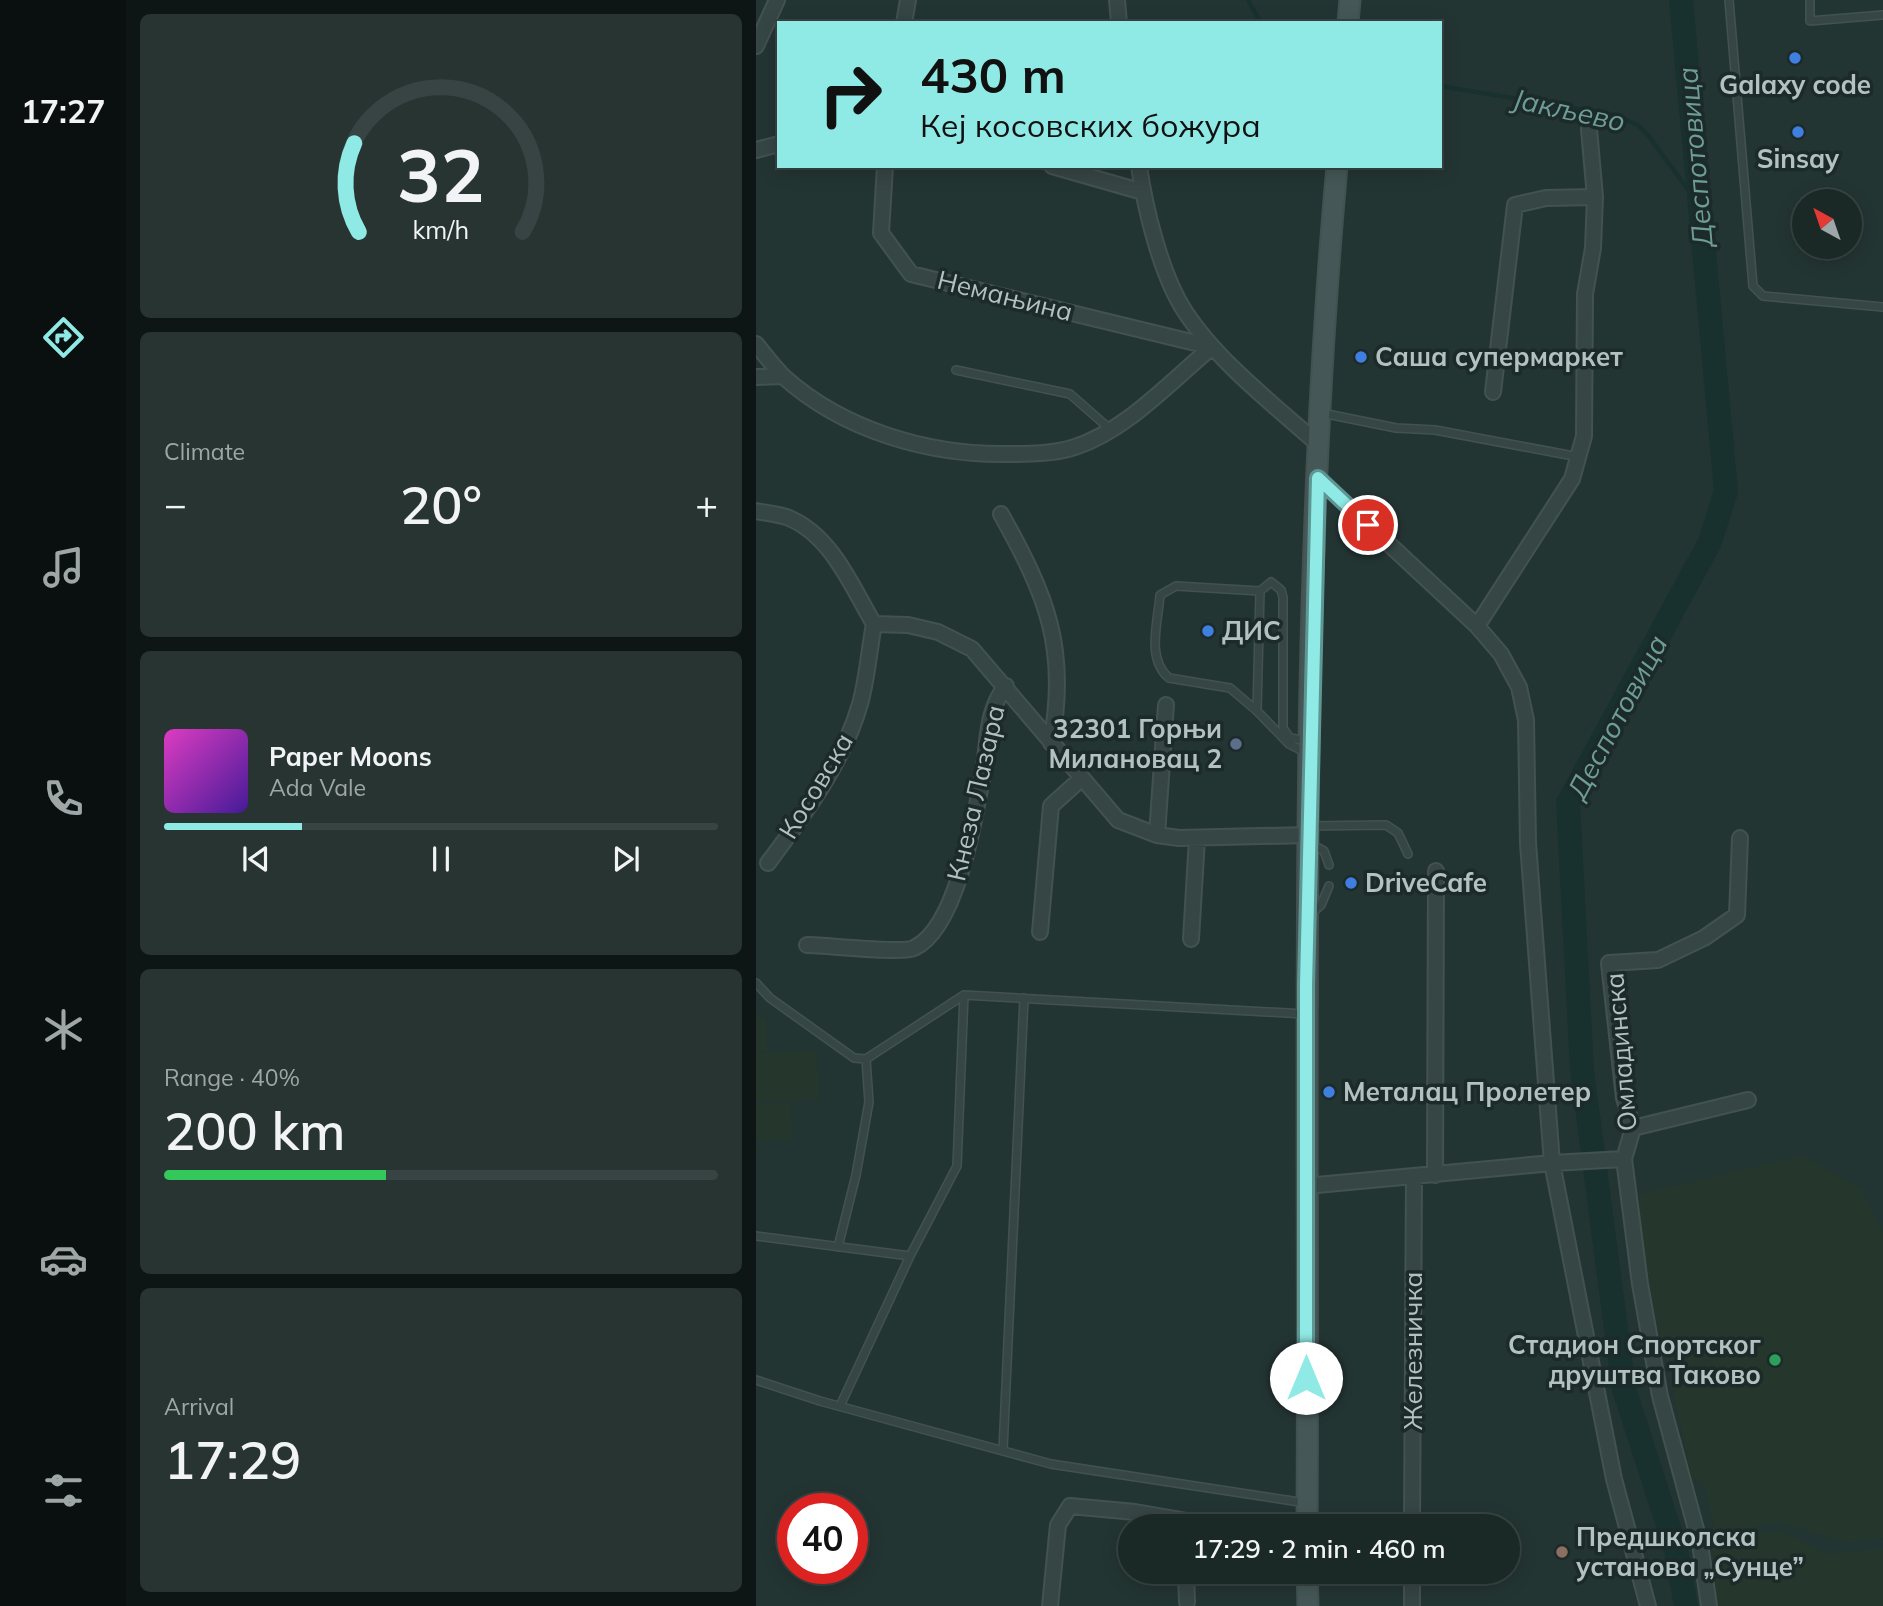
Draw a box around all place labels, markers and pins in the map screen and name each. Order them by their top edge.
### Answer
marker: Galaxy code [1787,50,1803,66]
place label: Galaxy code [1719,68,1871,101]
marker: Sinsay [1790,124,1806,140]
place label: Sinsay [1757,142,1840,175]
place label: Саша супермаркет [1375,340,1623,373]
marker: Саша супермаркет [1353,349,1369,365]
pin [1338,495,1398,555]
place label: ДИС [1222,614,1281,647]
marker: ДИС [1200,623,1216,639]
place label: 32301 Горњи Милановац 2 [1048,712,1222,775]
marker: 32301 Горњи Милановац 2 [1228,736,1244,752]
place label: DriveCafe [1365,866,1487,899]
marker: DriveCafe [1343,875,1359,891]
place label: Металац Пролетер [1343,1075,1591,1108]
marker: Металац Пролетер [1321,1084,1337,1100]
place label: Стадион Спортског друштва Таково [1508,1328,1761,1391]
marker: Стадион Спортског друштва Таково [1767,1352,1783,1368]
place label: Предшколска установа „Сунце” [1576,1520,1804,1583]
marker: Предшколска установа „Сунце” [1554,1544,1570,1560]

